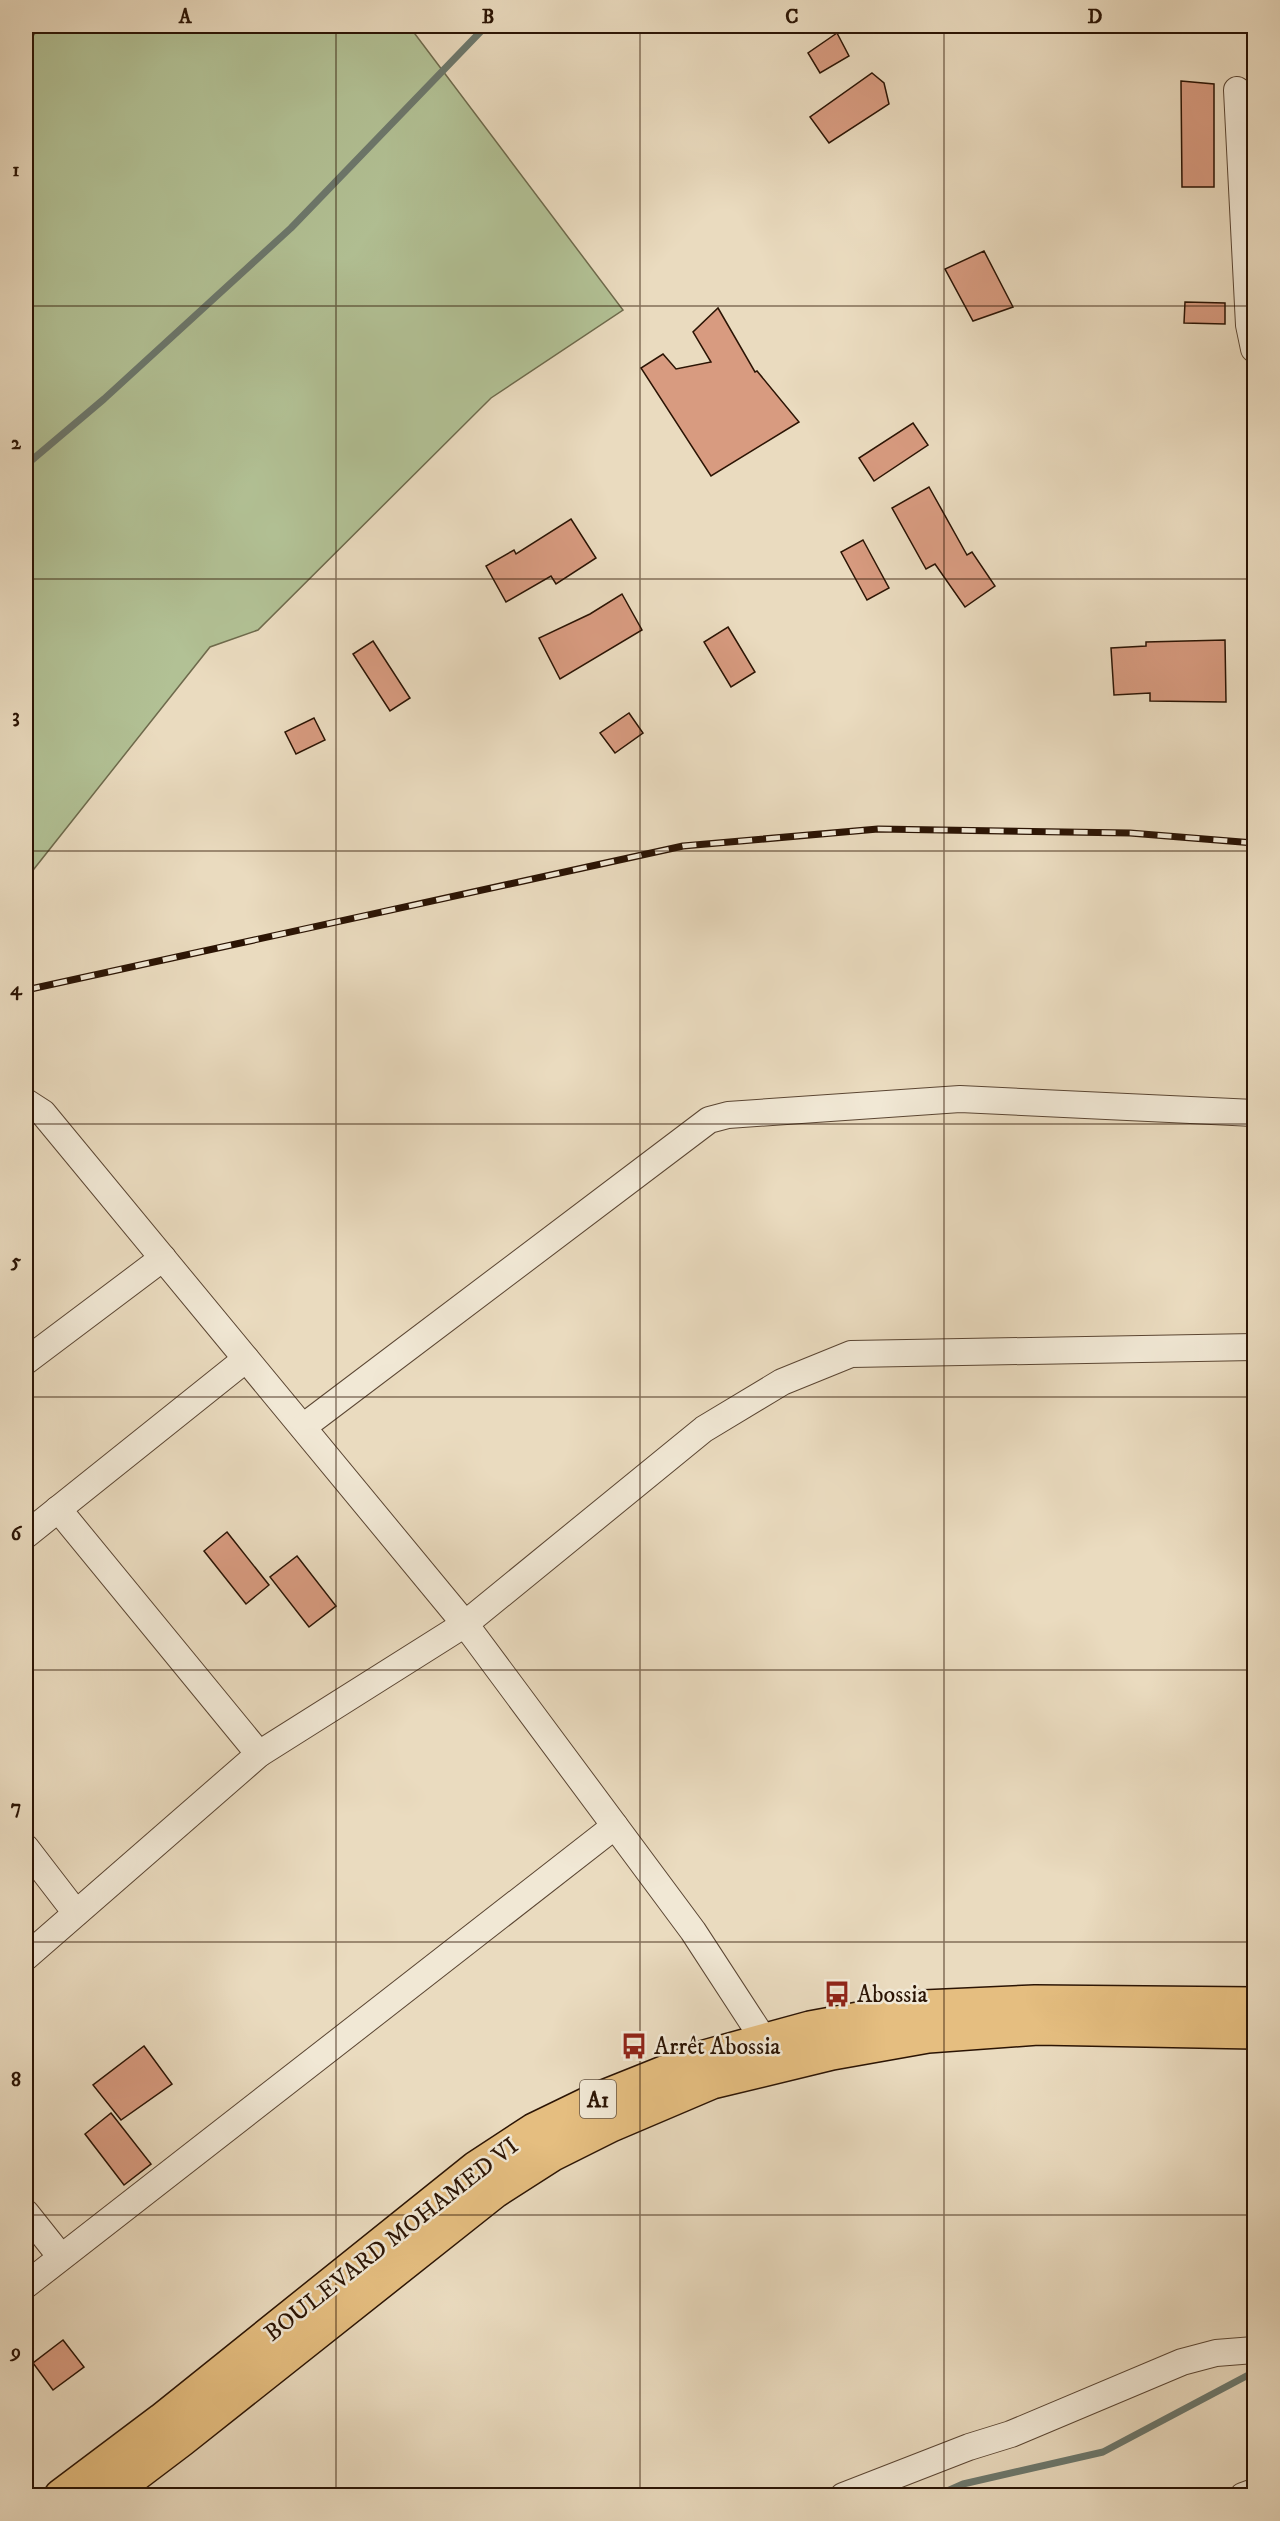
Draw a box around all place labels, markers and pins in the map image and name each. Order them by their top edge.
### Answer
bus stop icon: Abossia [822,1979,852,2009]
place label: Abossia [857,1980,928,2010]
bus stop icon: Arrêt Abossia [619,2031,649,2061]
place label: Arrêt Abossia [654,2032,781,2062]

